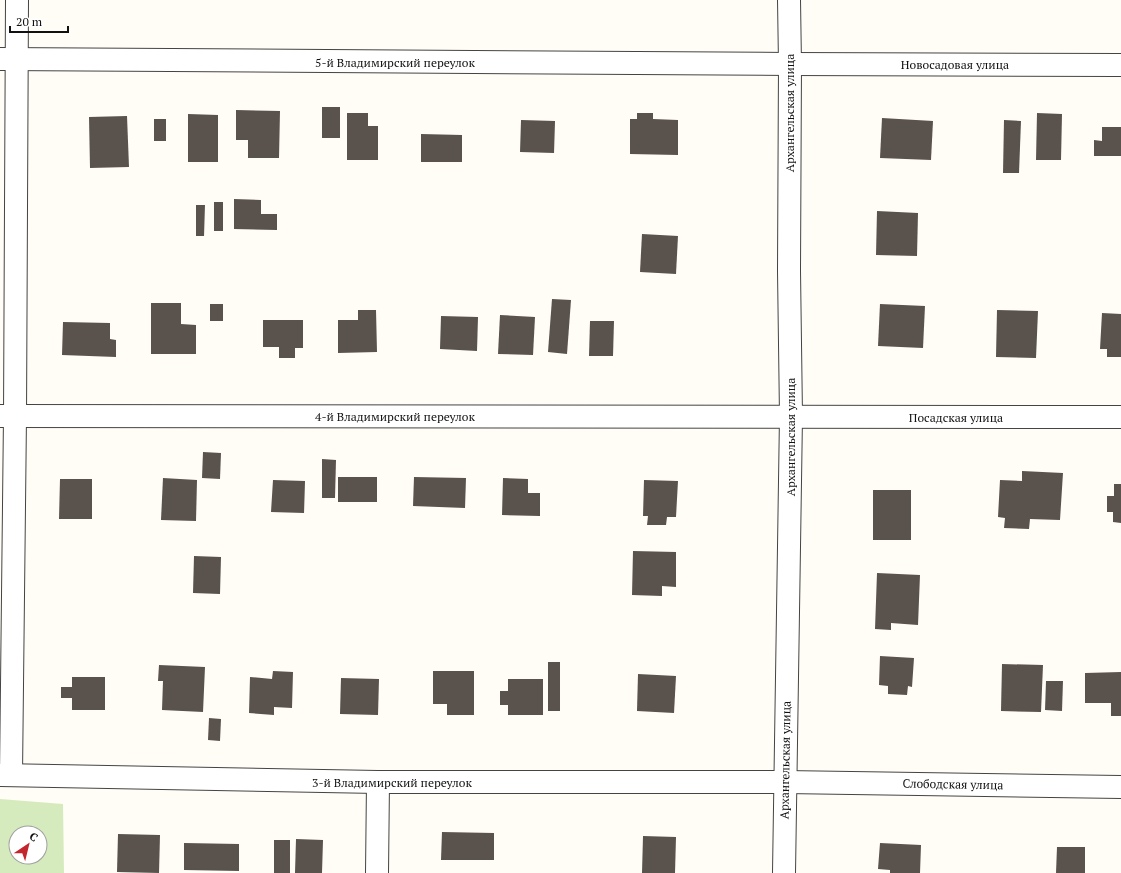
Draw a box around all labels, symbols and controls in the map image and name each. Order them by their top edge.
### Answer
scale bar [10,8,68,34]
text: 20 m [16,14,43,29]
street label: Архангельская улица [782,54,797,172]
street label: 5-й Владимирский переулок [315,55,475,70]
street label: Новосадовая улица [901,57,1009,72]
street label: Архангельская улица [783,378,798,496]
street label: 4-й Владимирский переулок [315,409,475,424]
street label: Посадская улица [909,410,1003,425]
street label: Архангельская улица [776,701,794,819]
street label: 3-й Владимирский переулок [312,775,472,790]
street label: Слободская улица [902,776,1004,792]
north arrow [8,825,48,865]
text: С [27,829,41,845]

